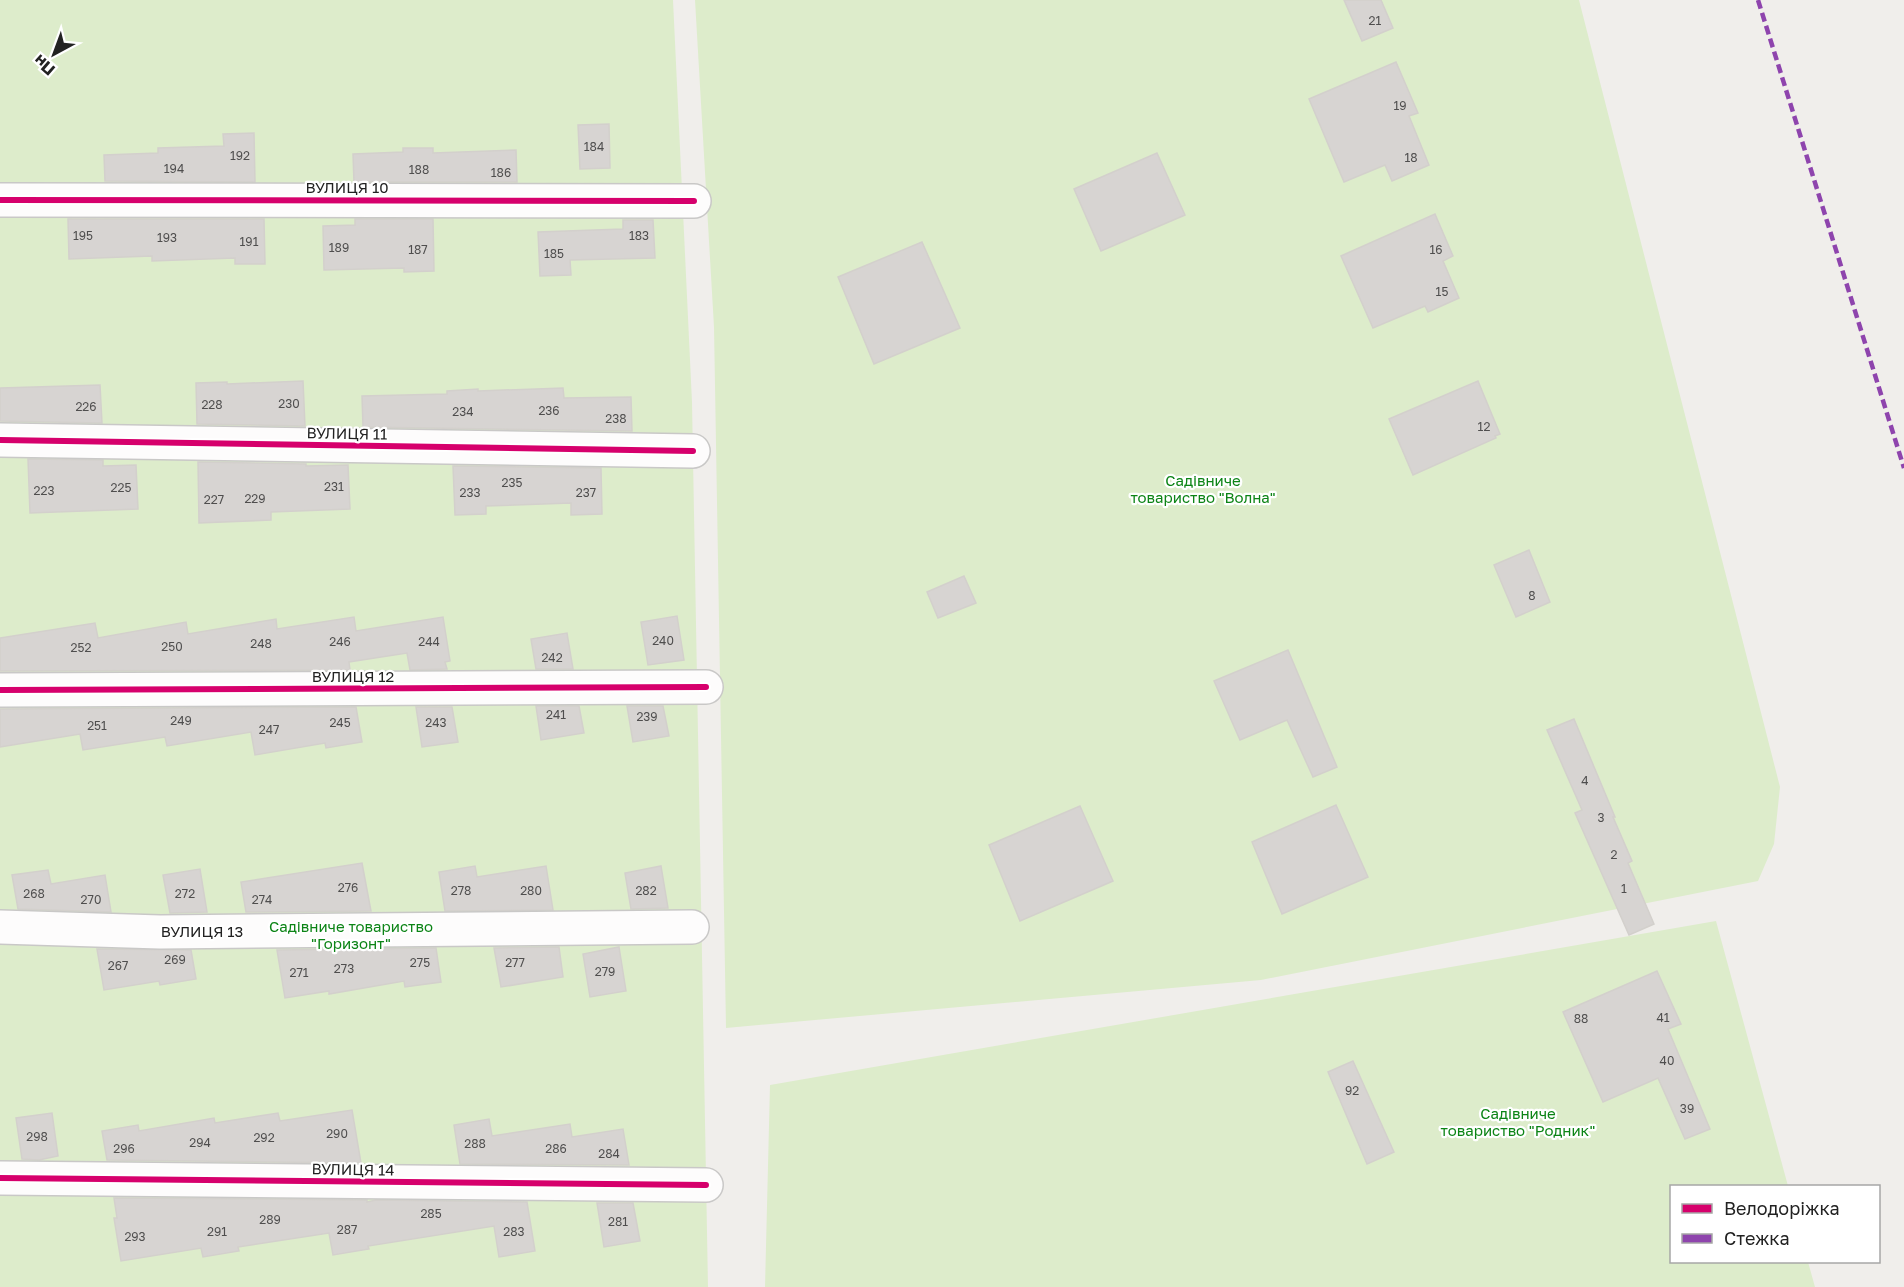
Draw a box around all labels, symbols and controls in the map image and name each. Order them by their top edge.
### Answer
house number: 21 [1369,13,1382,28]
north arrow [24,24,84,84]
text: Пн [29,51,59,80]
house number: 19 [1393,98,1407,113]
house number: 184 [584,139,604,154]
house number: 192 [230,148,250,163]
house number: 18 [1404,150,1418,165]
house number: 194 [164,161,184,176]
house number: 188 [409,162,429,177]
house number: 186 [491,165,511,180]
street label: ВУЛИЦЯ 10 [306,178,388,196]
house number: 195 [73,228,93,243]
house number: 183 [629,228,649,243]
house number: 193 [157,230,177,245]
house number: 191 [240,234,259,249]
house number: 189 [329,240,349,255]
house number: 187 [408,242,428,257]
house number: 16 [1429,242,1443,257]
house number: 185 [544,246,564,261]
house number: 15 [1436,284,1448,299]
house number: 230 [278,396,300,411]
house number: 228 [201,397,223,412]
house number: 226 [75,399,97,414]
house number: 236 [538,403,560,418]
house number: 234 [452,404,474,419]
house number: 238 [605,411,627,426]
house number: 12 [1478,419,1490,434]
street label: ВУЛИЦЯ 11 [306,423,388,443]
park label: Садівниче товариство "Волна" [1130,471,1276,506]
house number: 235 [502,475,523,490]
house number: 231 [324,479,344,494]
house number: 225 [111,480,131,495]
house number: 223 [34,483,54,498]
house number: 233 [459,485,481,500]
house number: 237 [576,485,596,500]
house number: 229 [244,491,266,506]
house number: 227 [204,492,224,507]
house number: 8 [1528,588,1536,603]
house number: 240 [652,633,674,648]
house number: 246 [329,634,351,649]
house number: 244 [418,634,440,649]
house number: 248 [250,636,272,651]
house number: 250 [161,639,183,654]
house number: 252 [71,640,91,655]
house number: 242 [541,650,563,665]
street label: ВУЛИЦЯ 12 [312,667,394,685]
house number: 241 [546,707,566,722]
house number: 239 [636,709,658,724]
house number: 249 [170,713,192,728]
house number: 245 [329,715,351,730]
house number: 243 [425,715,447,730]
house number: 251 [87,718,107,733]
house number: 247 [259,722,279,737]
house number: 4 [1581,773,1589,788]
house number: 3 [1597,810,1605,825]
house number: 2 [1611,847,1618,862]
house number: 276 [338,880,358,895]
house number: 1 [1621,881,1627,896]
house number: 278 [451,883,471,898]
house number: 280 [520,883,542,898]
house number: 282 [635,883,657,898]
house number: 268 [23,886,45,901]
house number: 272 [175,886,195,901]
house number: 270 [81,892,101,907]
house number: 274 [252,892,272,907]
park label: Садівниче товариство "Горизонт" [269,917,433,952]
street label: ВУЛИЦЯ 13 [161,922,243,940]
house number: 269 [164,952,186,967]
house number: 275 [410,955,430,970]
house number: 277 [505,955,525,970]
house number: 267 [108,958,128,973]
house number: 273 [334,961,354,976]
house number: 279 [595,964,615,979]
house number: 271 [289,965,309,980]
house number: 41 [1656,1010,1670,1025]
house number: 88 [1574,1011,1588,1026]
house number: 40 [1660,1053,1674,1068]
house number: 92 [1345,1083,1359,1098]
house number: 39 [1680,1101,1694,1116]
park label: Садівниче товариство "Родник" [1441,1104,1595,1139]
house number: 290 [326,1126,348,1141]
house number: 298 [26,1129,48,1144]
house number: 292 [253,1130,275,1145]
house number: 294 [189,1135,211,1150]
house number: 288 [464,1136,486,1151]
house number: 296 [113,1141,135,1156]
house number: 286 [545,1141,567,1156]
house number: 284 [598,1146,620,1161]
street label: ВУЛИЦЯ 14 [311,1159,395,1179]
legend [1670,1185,1880,1263]
text: Велодоріжка [1724,1197,1840,1219]
house number: 285 [420,1206,442,1221]
house number: 289 [259,1212,281,1227]
house number: 281 [608,1214,628,1229]
house number: 287 [337,1222,357,1237]
house number: 291 [207,1224,227,1239]
house number: 283 [503,1224,525,1239]
text: Стежка [1724,1227,1790,1249]
house number: 293 [124,1229,146,1244]

